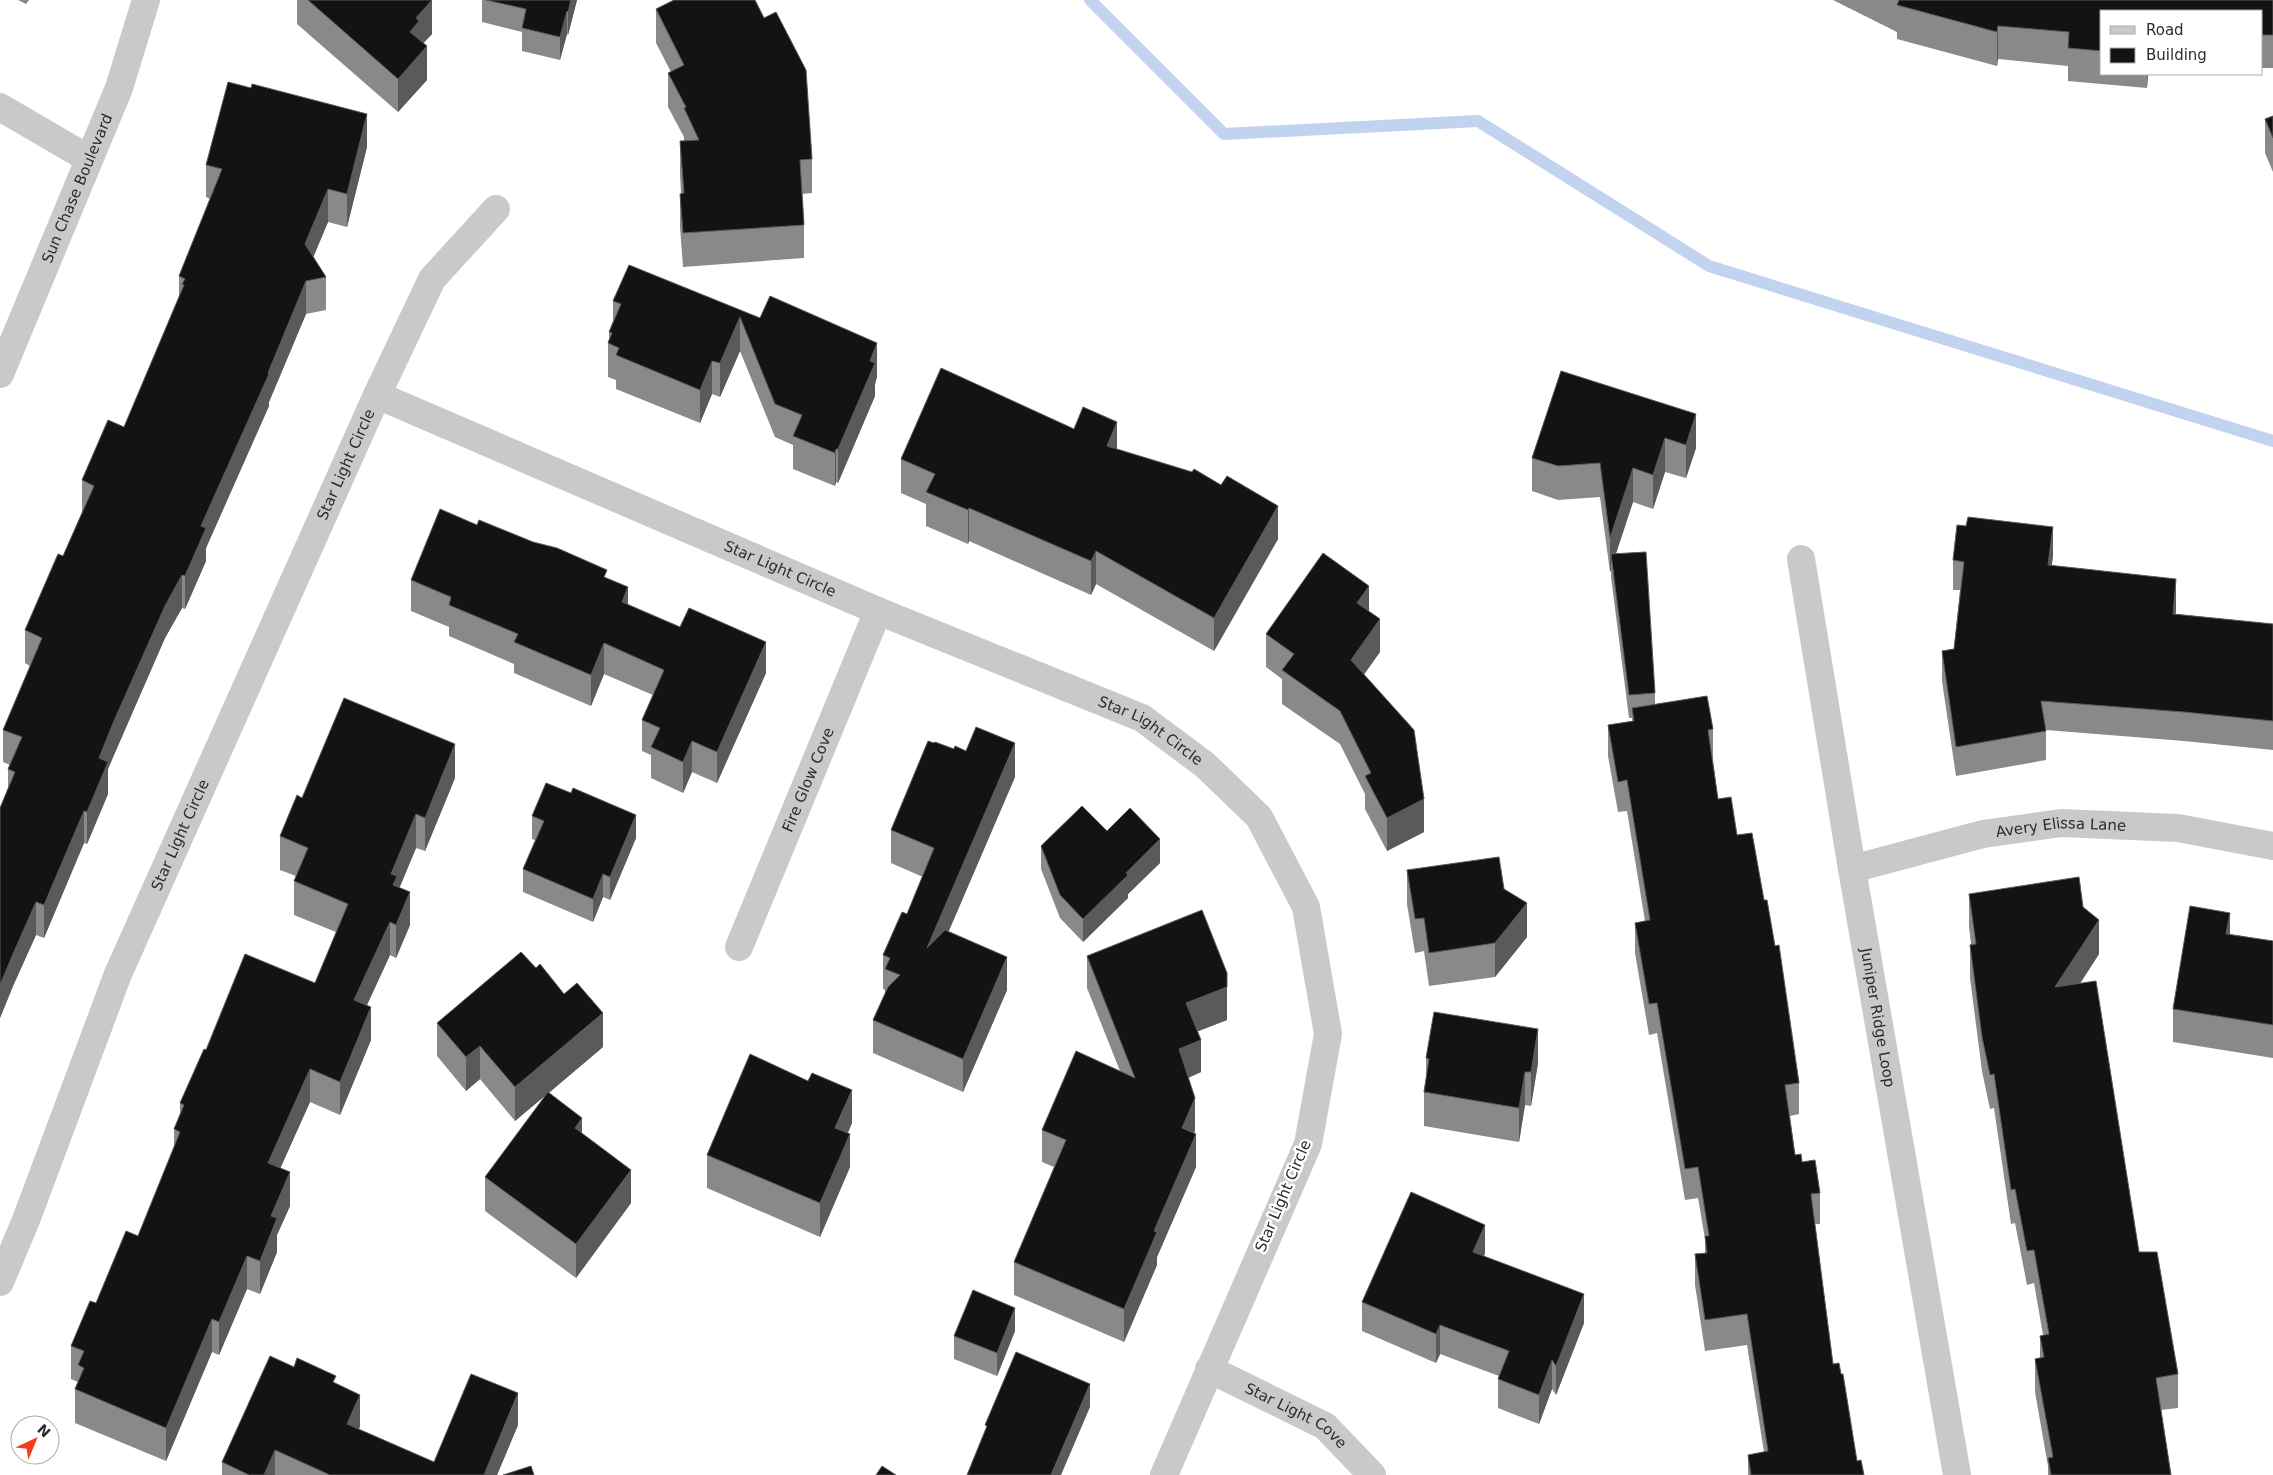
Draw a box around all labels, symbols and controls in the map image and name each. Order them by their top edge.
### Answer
legend [2100,10,2263,75]
text: Road [2146,21,2184,39]
text: Building [2146,46,2207,64]
street label: Sun Chase Boulevard [38,111,116,266]
street label: Star Light Circle [313,406,379,523]
street label: Star Light Circle [721,537,839,601]
street label: Star Light Circle [1096,692,1206,769]
street label: Fire Glow Cove [779,725,838,835]
street label: Star Light Circle [147,777,213,894]
street label: Avery Elissa Lane [1994,814,2127,841]
street label: Juniper Ridge Loop [1857,946,1899,1089]
street label: Star Light Circle [1251,1137,1315,1255]
street label: Star Light Cove [1242,1379,1351,1452]
north arrow [10,1415,60,1465]
text: N [34,1421,54,1440]

